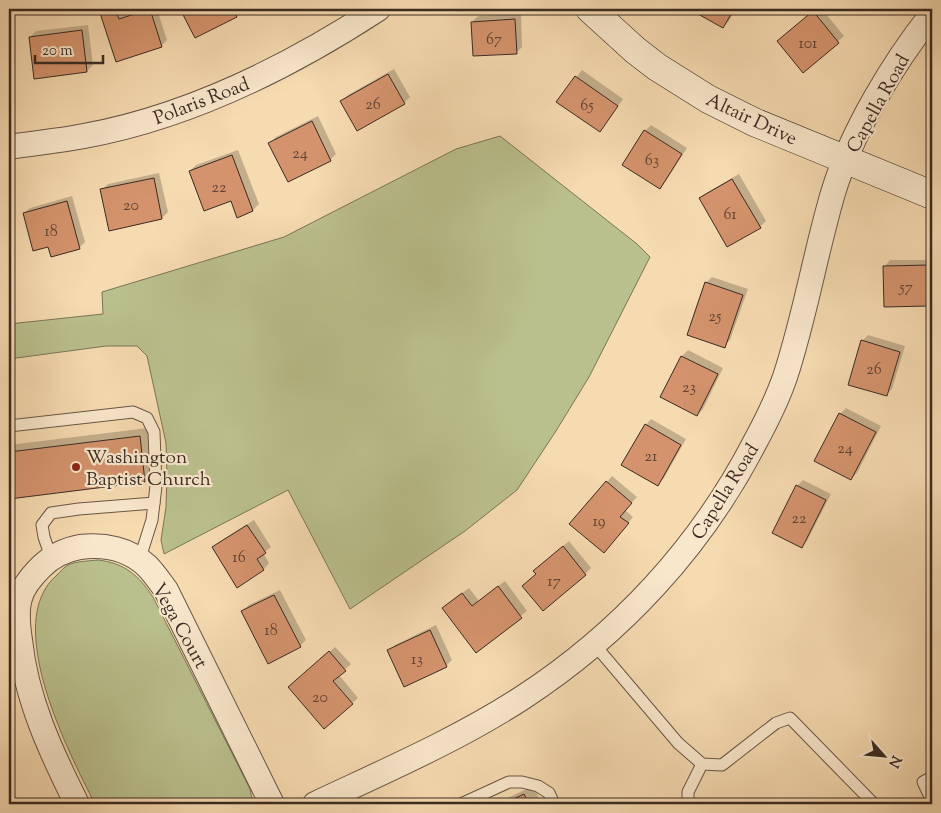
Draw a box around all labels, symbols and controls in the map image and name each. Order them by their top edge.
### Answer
house number: 67 [486,29,502,52]
scale bar [35,32,102,64]
house number: 101 [798,33,818,56]
text: 20 m [42,41,73,62]
street label: Capella Road [841,50,918,158]
street label: Polaris Road [150,72,254,133]
street label: Altair Drive [701,87,801,153]
house number: 26 [365,94,381,117]
house number: 65 [580,95,594,118]
house number: 24 [292,143,308,166]
house number: 63 [645,150,659,173]
house number: 22 [212,177,227,200]
house number: 20 [123,195,139,218]
house number: 61 [723,204,737,227]
house number: 18 [44,221,58,244]
house number: 57 [898,277,913,300]
house number: 25 [709,306,722,329]
house number: 26 [866,359,882,382]
house number: 23 [682,377,696,400]
house number: 24 [837,438,853,461]
street label: Capella Road [686,439,767,546]
place label: Washington Baptist Church [86,445,211,494]
house number: 21 [645,446,658,469]
marker: Washington Baptist Church [70,461,82,473]
house number: 22 [792,508,807,531]
house number: 19 [592,511,606,534]
house number: 16 [232,547,246,570]
house number: 17 [547,571,561,594]
street label: Vega Court [144,578,214,674]
house number: 18 [264,620,278,643]
house number: 13 [411,649,423,672]
house number: 20 [312,687,328,710]
north arrow [858,730,908,780]
text: N [882,751,905,771]

